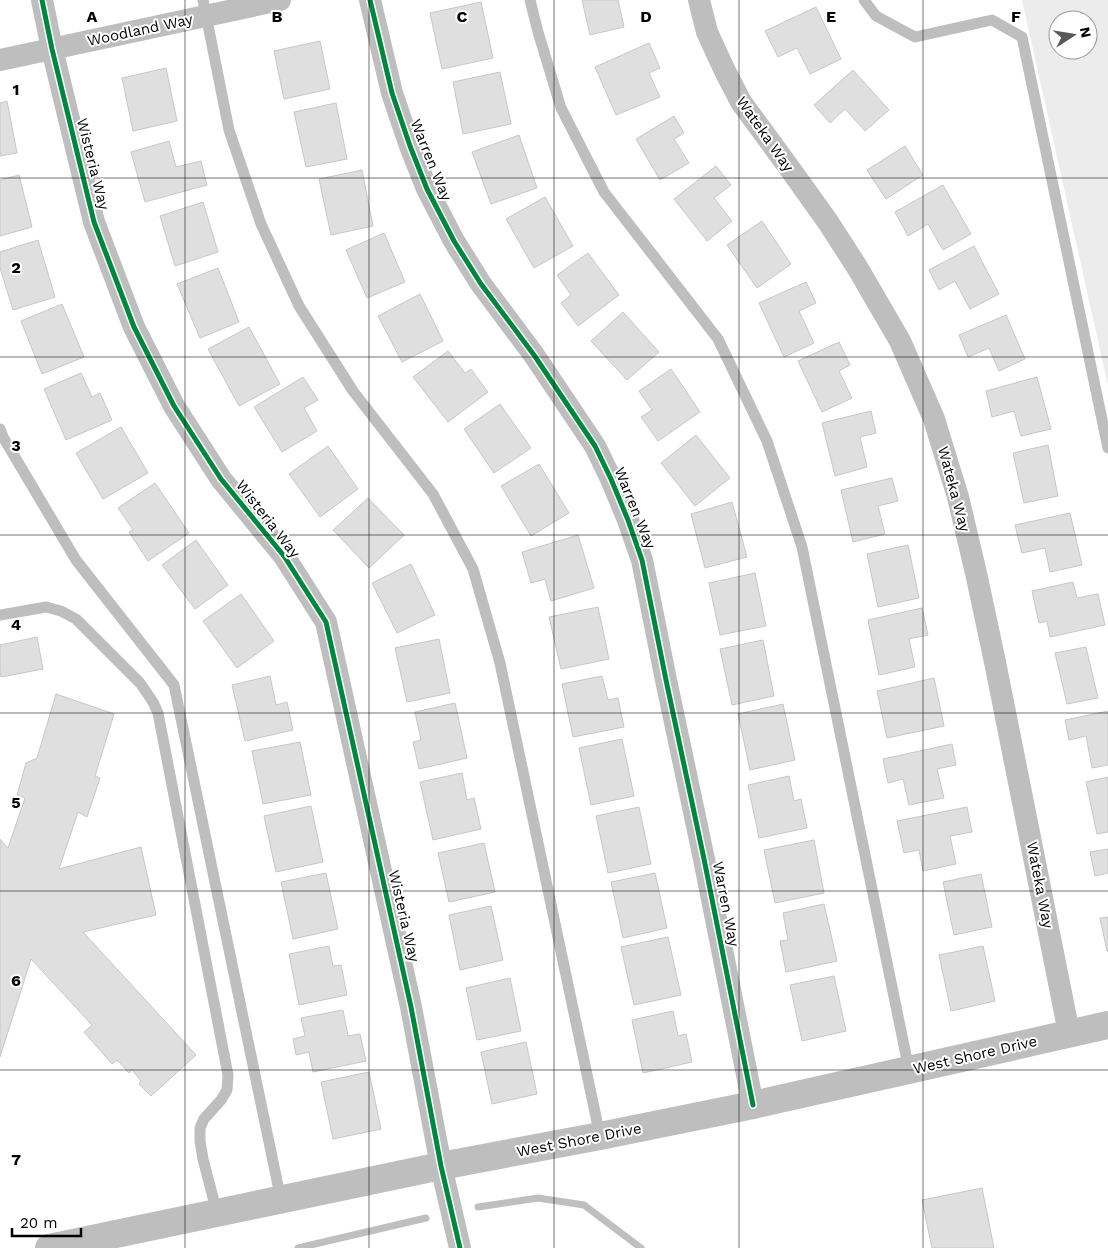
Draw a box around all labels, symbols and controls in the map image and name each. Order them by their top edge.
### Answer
text: A [87,7,98,26]
text: B [272,7,283,26]
text: C [457,7,468,26]
text: D [640,7,652,26]
text: E [826,7,836,26]
text: F [1011,7,1021,26]
street label: Woodland Way [86,10,195,50]
north arrow [1048,10,1098,60]
text: N [1077,26,1095,39]
text: 1 [13,80,19,99]
street label: Wateka Way [732,93,798,175]
street label: Wisteria Way [73,116,113,212]
street label: Warren Way [406,116,456,204]
text: 2 [11,258,21,277]
text: 3 [11,436,21,455]
street label: Wateka Way [934,444,974,534]
street label: Warren Way [610,464,660,552]
street label: Wisteria Way [232,476,304,562]
text: 4 [11,615,21,634]
text: 5 [11,793,21,812]
street label: Wateka Way [1023,840,1057,930]
street label: Warren Way [709,860,743,948]
street label: Wisteria Way [385,868,423,964]
text: 6 [11,971,21,990]
street label: West Shore Drive [911,1032,1039,1078]
street label: West Shore Drive [515,1119,643,1161]
text: 7 [11,1150,21,1169]
scale bar [12,1206,81,1238]
text: 20 m [20,1214,58,1232]

